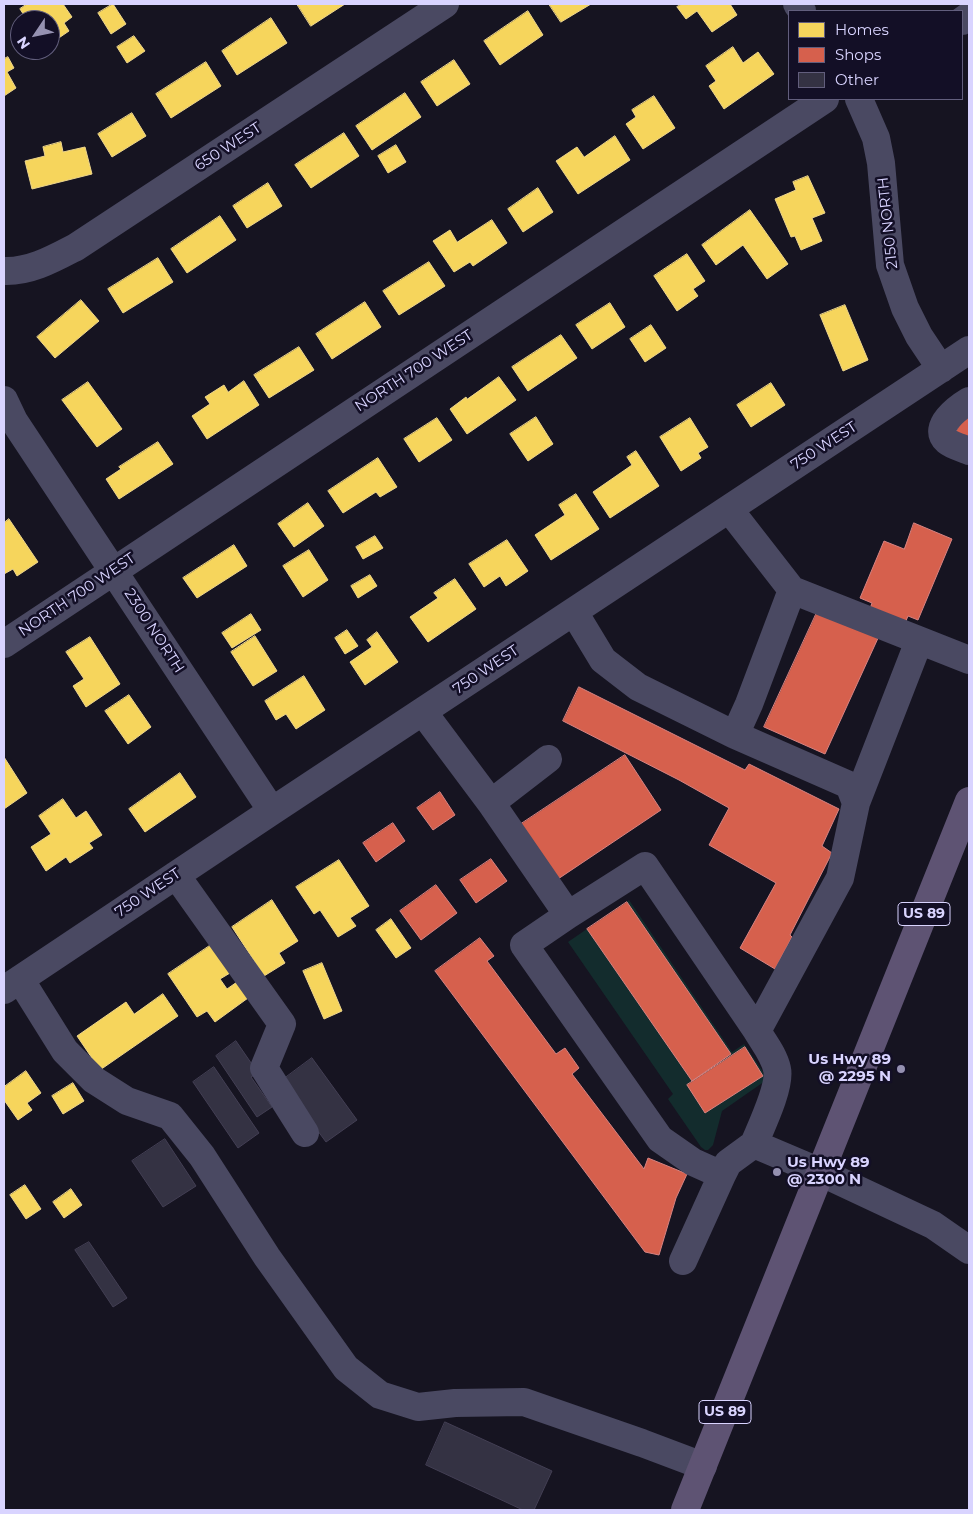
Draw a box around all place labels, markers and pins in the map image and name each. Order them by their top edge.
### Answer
place label: Us Hwy 89 @ 2295 N [808,1051,891,1086]
marker: Us Hwy 89 @ 2295 N [895,1063,907,1075]
place label: Us Hwy 89 @ 2300 N [787,1154,870,1189]
marker: Us Hwy 89 @ 2300 N [771,1166,783,1178]

